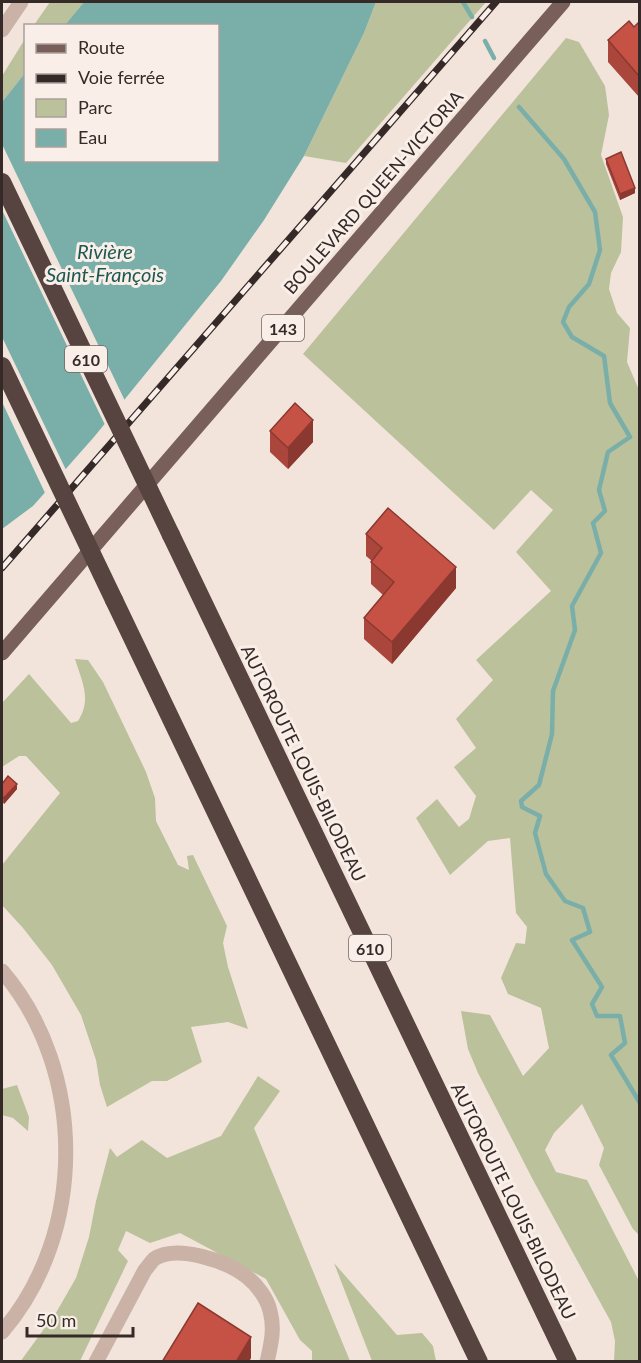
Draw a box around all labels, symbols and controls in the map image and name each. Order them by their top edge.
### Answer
legend [24,24,219,162]
text: Route [78,36,125,58]
text: Voie ferrée [78,66,165,88]
street label: BOULEVARD QUEEN-VICTORIA [279,85,468,298]
text: Parc [78,96,113,118]
text: Eau [78,126,107,148]
water label: Rivière Saint-François [46,239,164,286]
road number: 143 [262,315,304,341]
road number: 610 [65,346,107,372]
street label: AUTOROUTE LOUIS-BILODEAU [237,641,371,885]
road number: 610 [349,935,391,961]
street label: AUTOROUTE LOUIS-BILODEAU [447,1079,581,1323]
scale bar [27,1300,134,1338]
text: 50 m [36,1309,76,1331]

